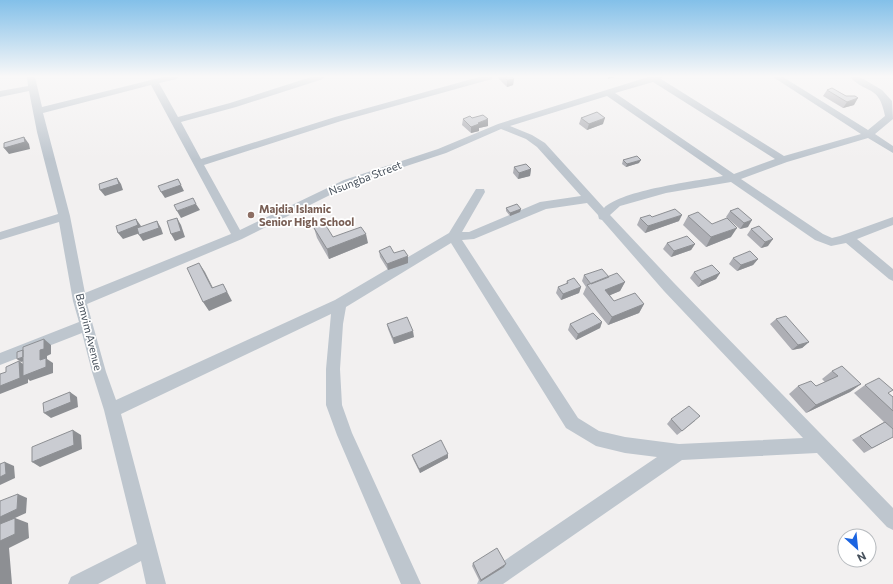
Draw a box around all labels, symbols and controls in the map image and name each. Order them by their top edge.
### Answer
street label: Nsungba Street [326,157,404,197]
place label: Majdia Islamic Senior High School [259,202,354,228]
marker: Majdia Islamic Senior High School [246,210,256,220]
street label: Bamvim Avenue [74,292,105,372]
north arrow [837,528,877,568]
text: N [855,550,868,565]

